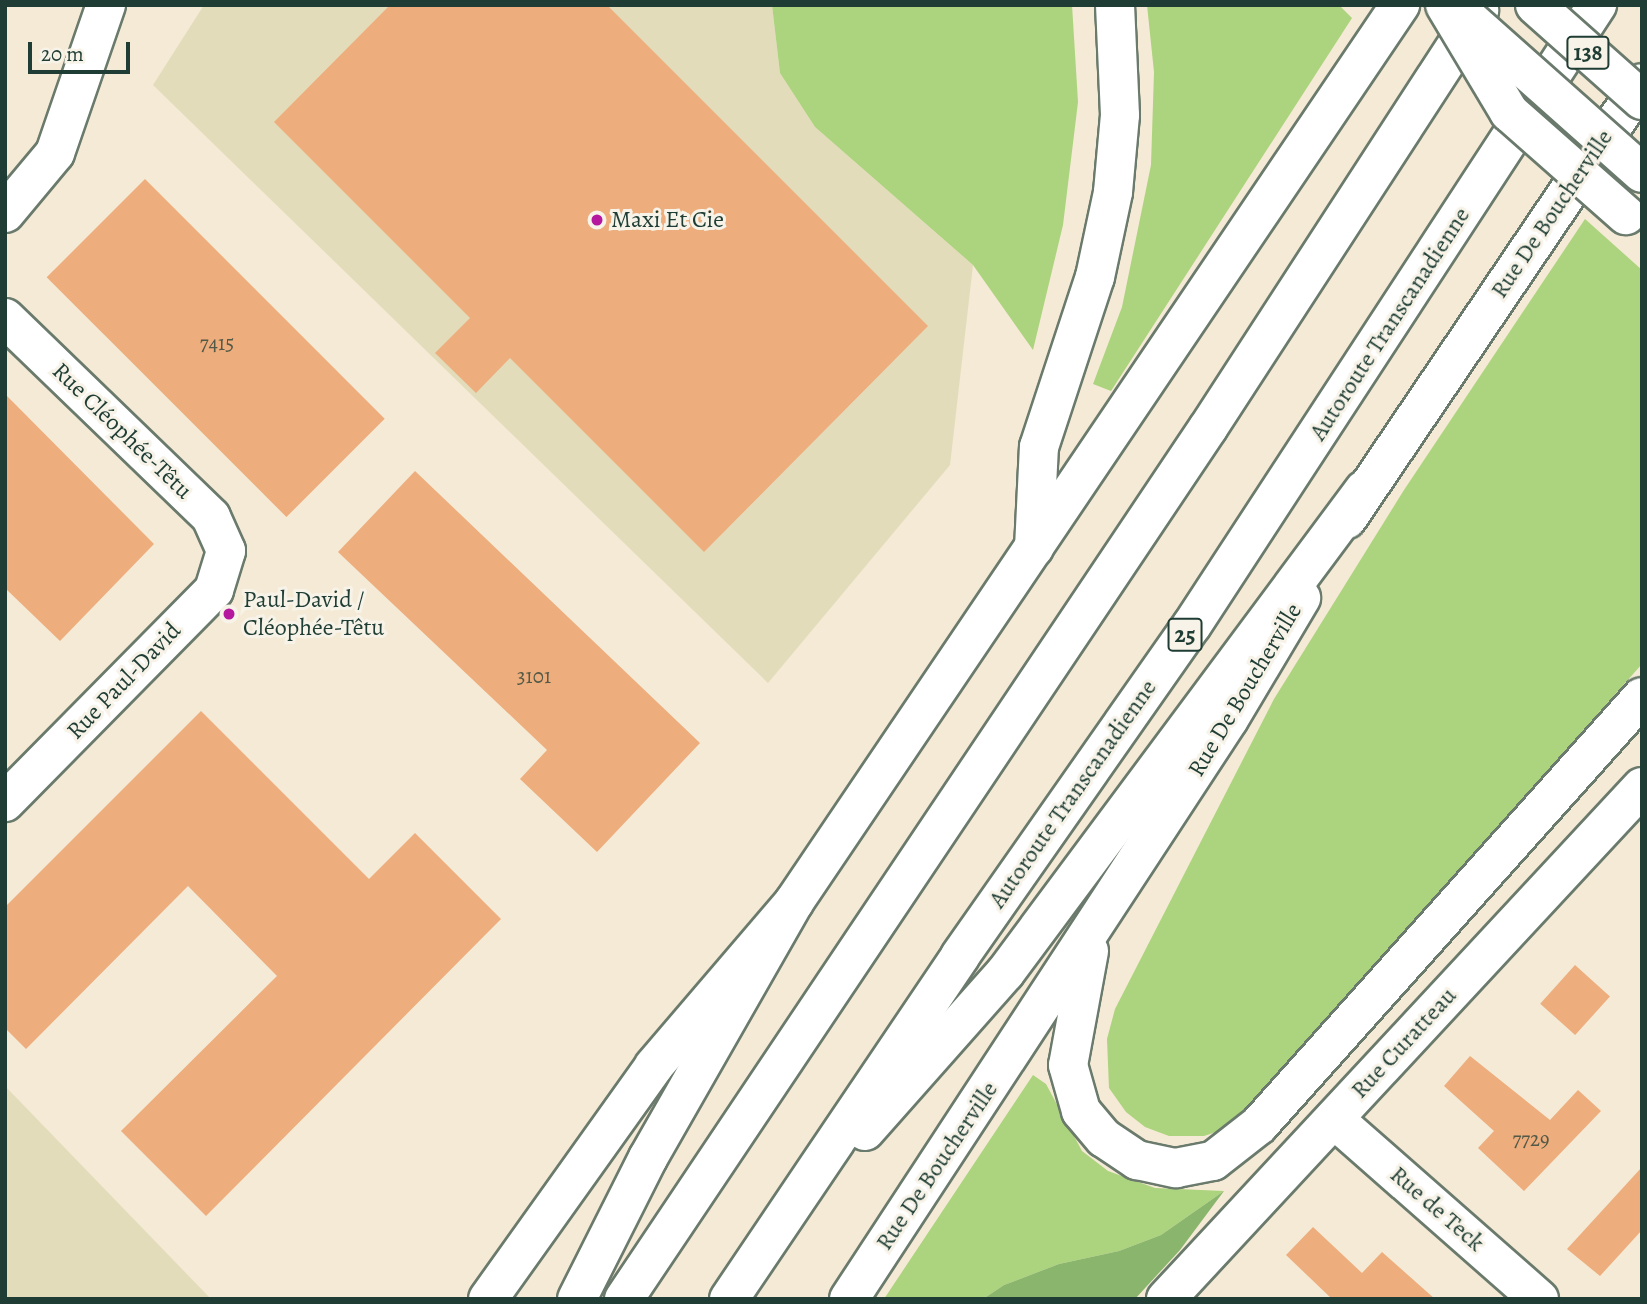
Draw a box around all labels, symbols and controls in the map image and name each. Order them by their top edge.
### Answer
scale bar [32,28,133,72]
road number: 138 [1565,34,1611,72]
text: 20 m [41,40,84,68]
street label: Rue De Boucherville [1485,124,1619,304]
street label: Autoroute Transcanadienne [1304,202,1476,446]
place label: Maxi Et Cie [611,206,724,234]
marker: Maxi Et Cie [589,212,605,228]
house number: 7415 [200,330,234,356]
street label: Rue Cléophée-Têtu [46,357,198,505]
place label: Paul-David / Cléophée-Têtu [243,586,384,642]
street label: Rue De Boucherville [1182,598,1308,782]
marker: Paul-David / Cléophée-Têtu [221,606,237,622]
road number: 25 [1168,615,1202,654]
street label: Rue Paul-David [61,616,187,746]
house number: 3101 [517,663,551,689]
street label: Autoroute Transcanadienne [983,674,1163,914]
street label: Rue Curatteau [1345,981,1463,1105]
street label: Rue De Boucherville [870,1076,1004,1256]
house number: 7729 [1512,1126,1550,1152]
street label: Rue de Teck [1384,1160,1490,1258]

